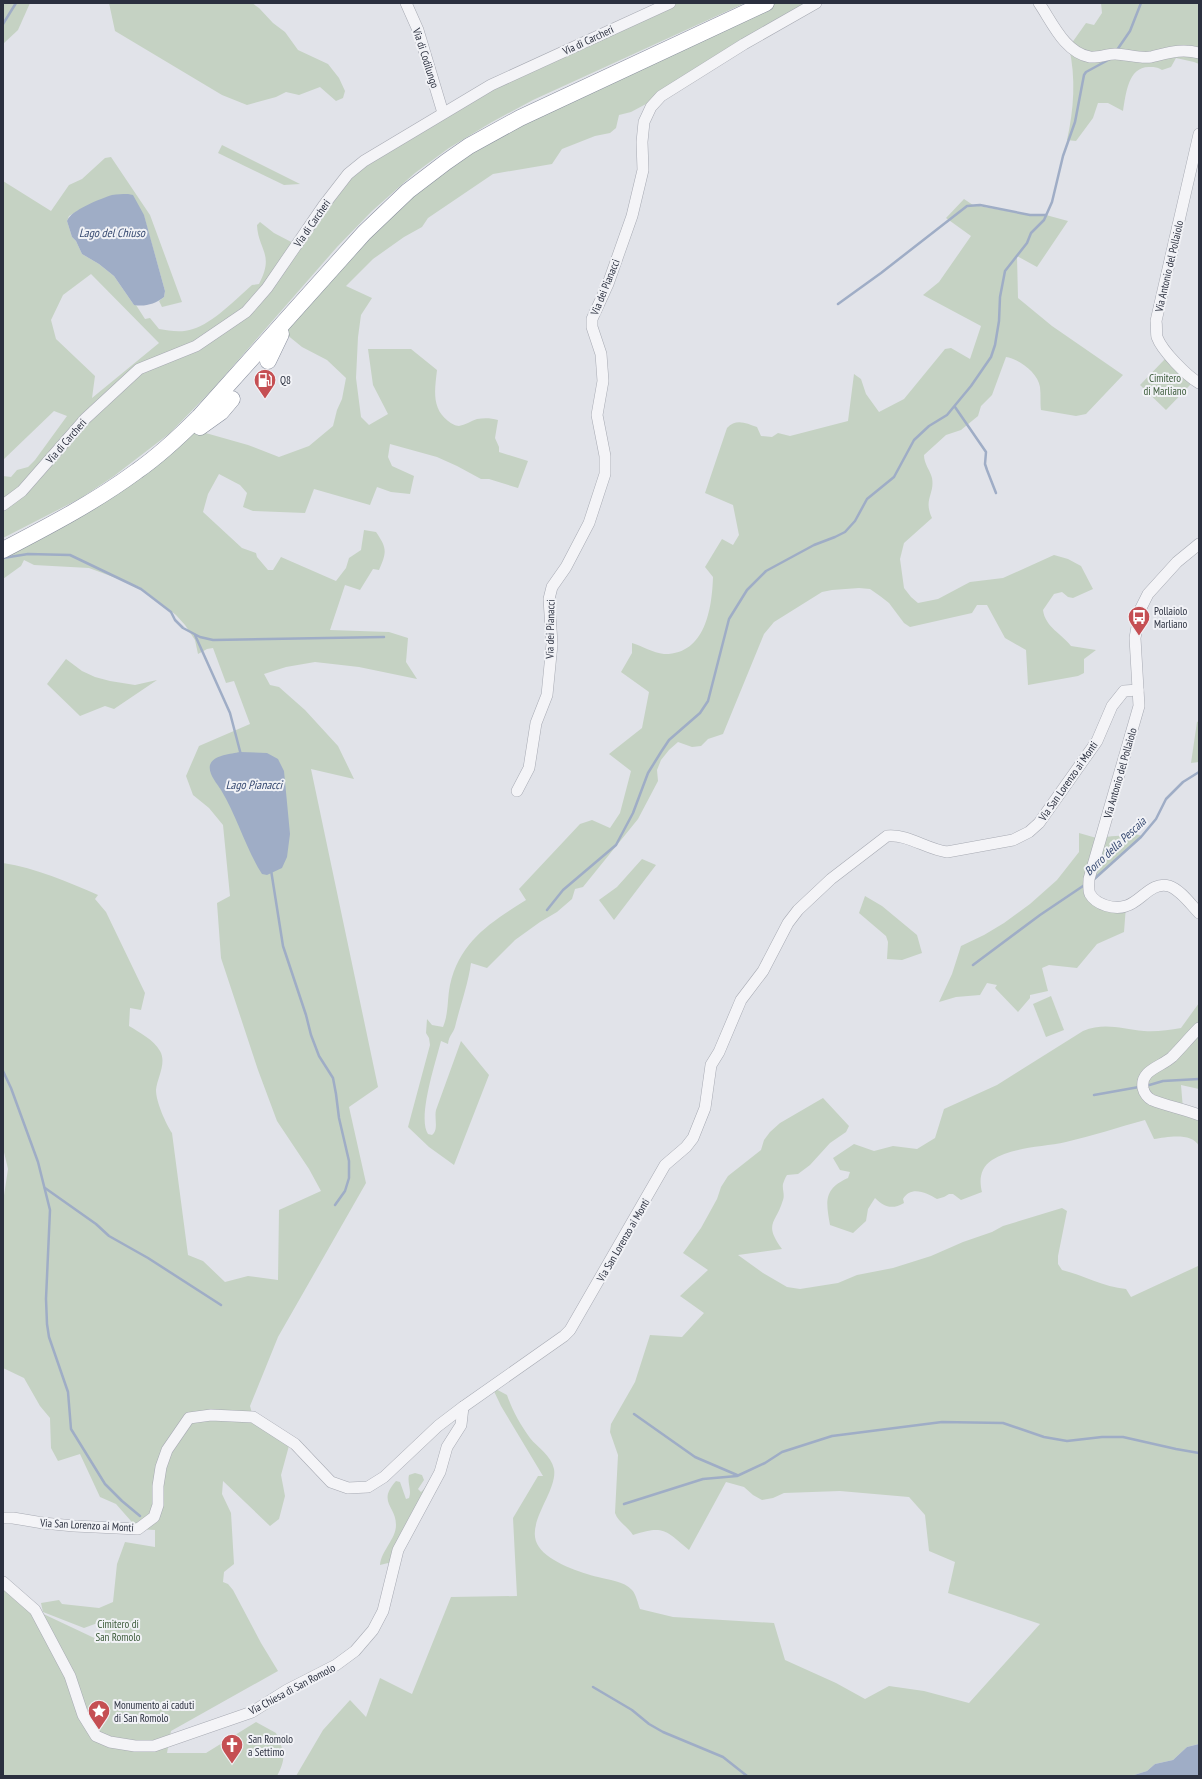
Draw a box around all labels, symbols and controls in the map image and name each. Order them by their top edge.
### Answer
street label: Via di Carcheri [559,22,616,58]
street label: Via di Codilungo [409,25,442,90]
street label: Via di Carcheri [290,197,333,250]
street label: Via Antonio del Pollaiolo [1151,219,1186,314]
water label: Lago del Chiuso [79,225,146,240]
street label: Via dei Pianacci [587,257,623,318]
fuel station icon: Q8 [252,367,278,400]
park label: Cimitero di Marliano [1144,371,1187,398]
place label: Q8 [280,373,291,387]
street label: Via di Carcheri [42,416,89,467]
street label: Via dei Pianacci [542,599,558,660]
bus stop icon: Pollaiolo Marliano [1126,604,1152,637]
place label: Pollaiolo Marliano [1154,604,1188,631]
street label: Via Antonio del Pollaiolo [1100,726,1140,821]
street label: Via San Lorenzo ai Monti [1035,739,1101,824]
water label: Lago Pianacci [226,777,284,792]
water label: Borro della Pescaia [1081,813,1150,878]
street label: Via San Lorenzo ai Monti [593,1196,652,1285]
street label: Via San Lorenzo ai Monti [39,1516,134,1534]
park label: Cimitero di San Romolo [95,1617,141,1644]
street label: Via Chiesa di San Romolo [245,1660,338,1718]
place icon: Monumento ai caduti di San Romolo [86,1698,112,1731]
place label: Monumento ai caduti di San Romolo [114,1698,194,1725]
church icon: San Romolo a Settimo [219,1732,245,1765]
place label: San Romolo a Settimo [248,1732,293,1759]

